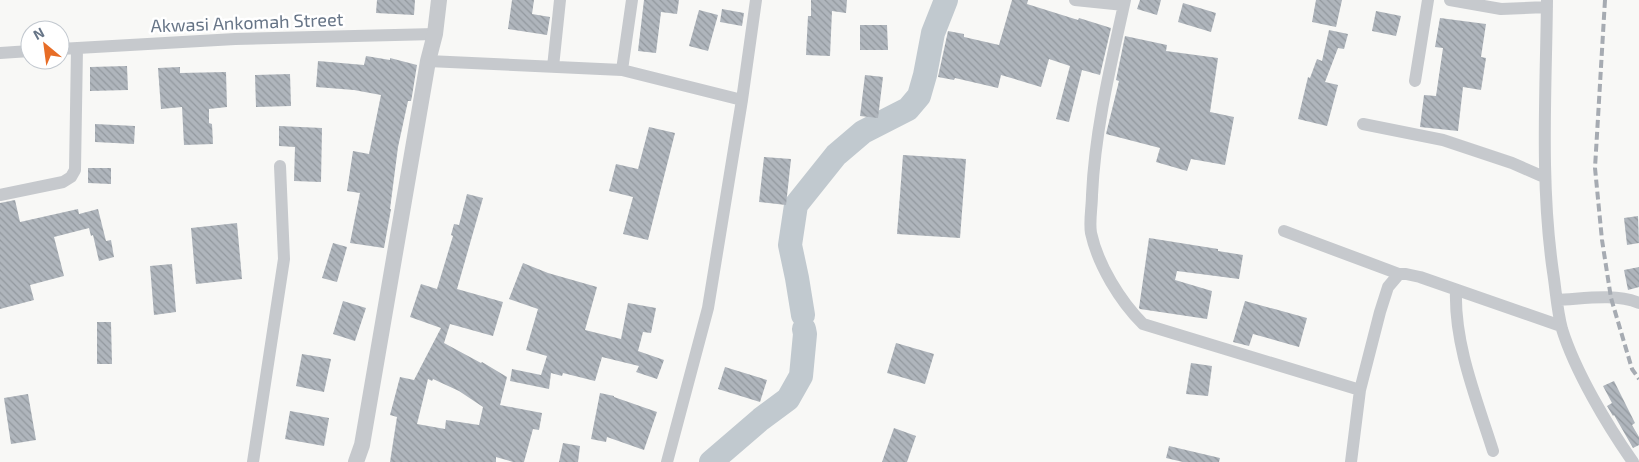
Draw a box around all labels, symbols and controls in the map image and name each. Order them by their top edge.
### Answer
street label: Akwasi Ankomah Street [150,8,344,36]
north arrow [20,20,70,70]
text: N [30,23,47,43]

